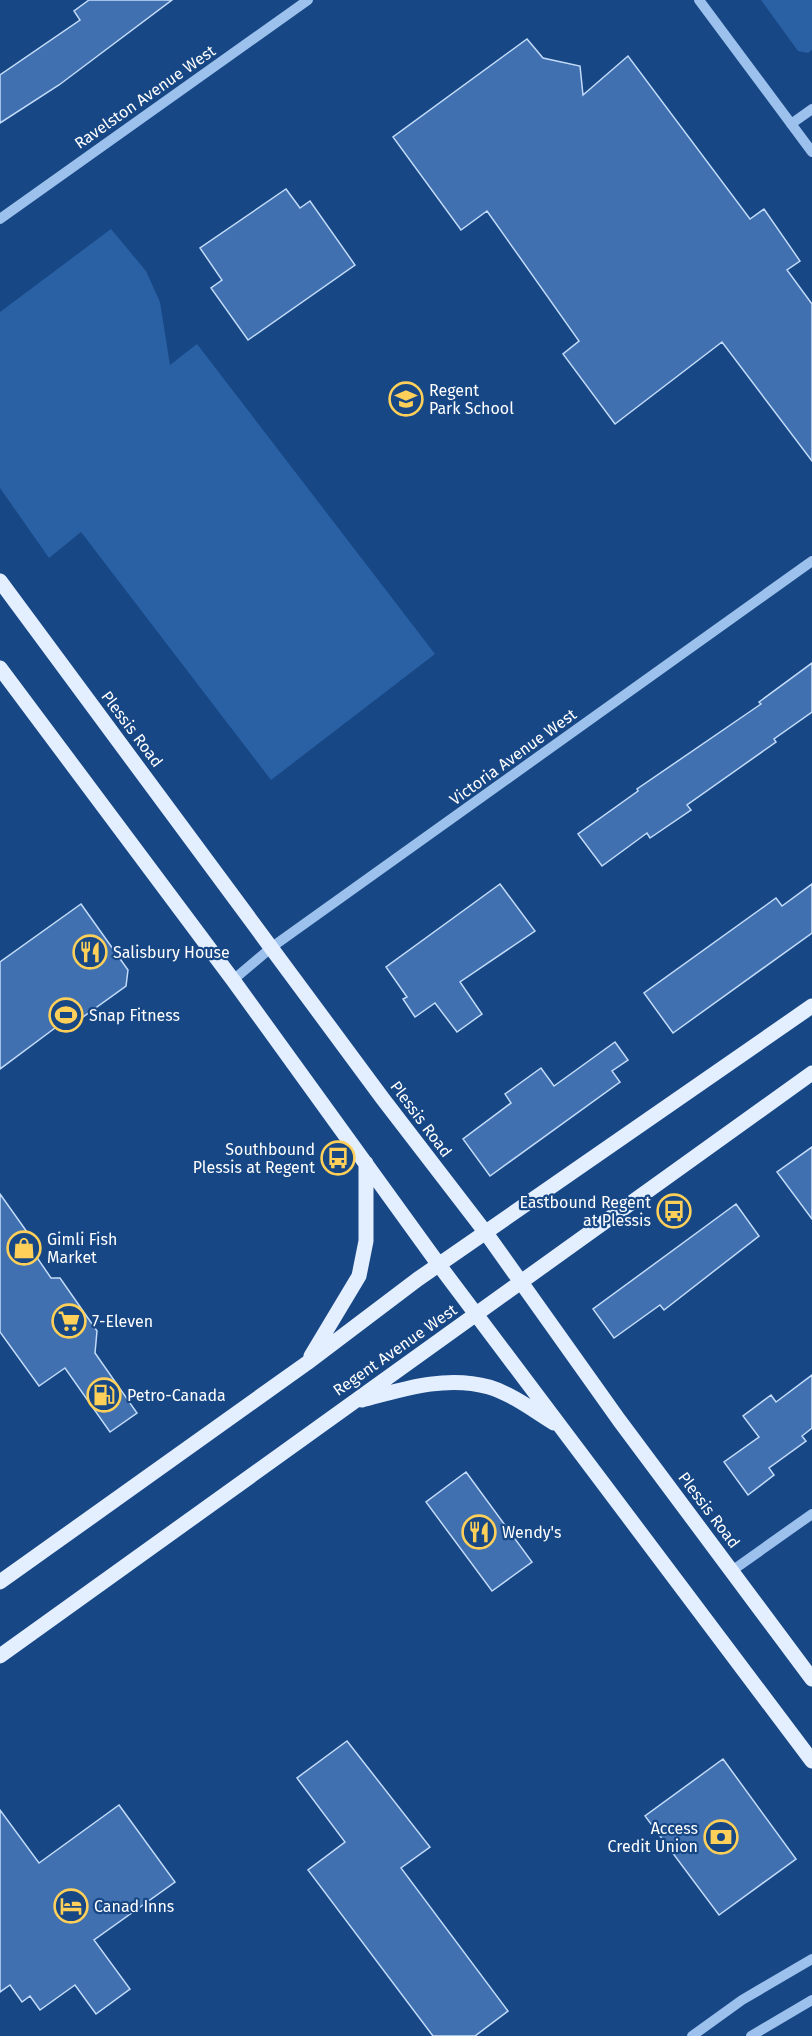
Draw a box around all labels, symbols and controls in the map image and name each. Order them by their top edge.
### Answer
street label: Ravelston Avenue West [71,41,219,153]
school or university icon: Regent Park School [388,381,424,417]
place label: Regent Park School [429,381,514,418]
street label: Plessis Road [97,687,167,771]
street label: Victoria Avenue West [446,705,580,809]
restaurant icon: Salisbury House [72,934,108,970]
place label: Salisbury House [113,943,230,962]
sports icon: Snap Fitness [48,997,84,1033]
place label: Snap Fitness [89,1006,180,1025]
street label: Plessis Road [386,1077,456,1161]
place label: Southbound Plessis at Regent [193,1140,315,1177]
bus stop icon: Southbound Plessis at Regent [320,1140,356,1176]
place label: Eastbound Regent at Plessis [519,1193,651,1230]
bus stop icon: Eastbound Regent at Plessis [656,1193,692,1229]
shop icon: Gimli Fish Market [6,1230,42,1266]
place label: Gimli Fish Market [47,1230,117,1267]
street label: Regent Avenue West [329,1300,461,1400]
supermarket icon: 7-Eleven [51,1303,87,1339]
place label: 7-Eleven [92,1312,153,1331]
fuel station icon: Petro-Canada [86,1377,122,1413]
place label: Petro-Canada [127,1386,226,1405]
street label: Plessis Road [674,1468,744,1552]
restaurant icon: Wendy's [461,1514,497,1550]
place label: Wendy's [502,1523,561,1542]
place label: Access Credit Union [608,1819,698,1856]
bank icon: Access Credit Union [703,1819,739,1855]
hotel icon: Canad Inns [53,1888,89,1924]
place label: Canad Inns [94,1897,174,1916]

